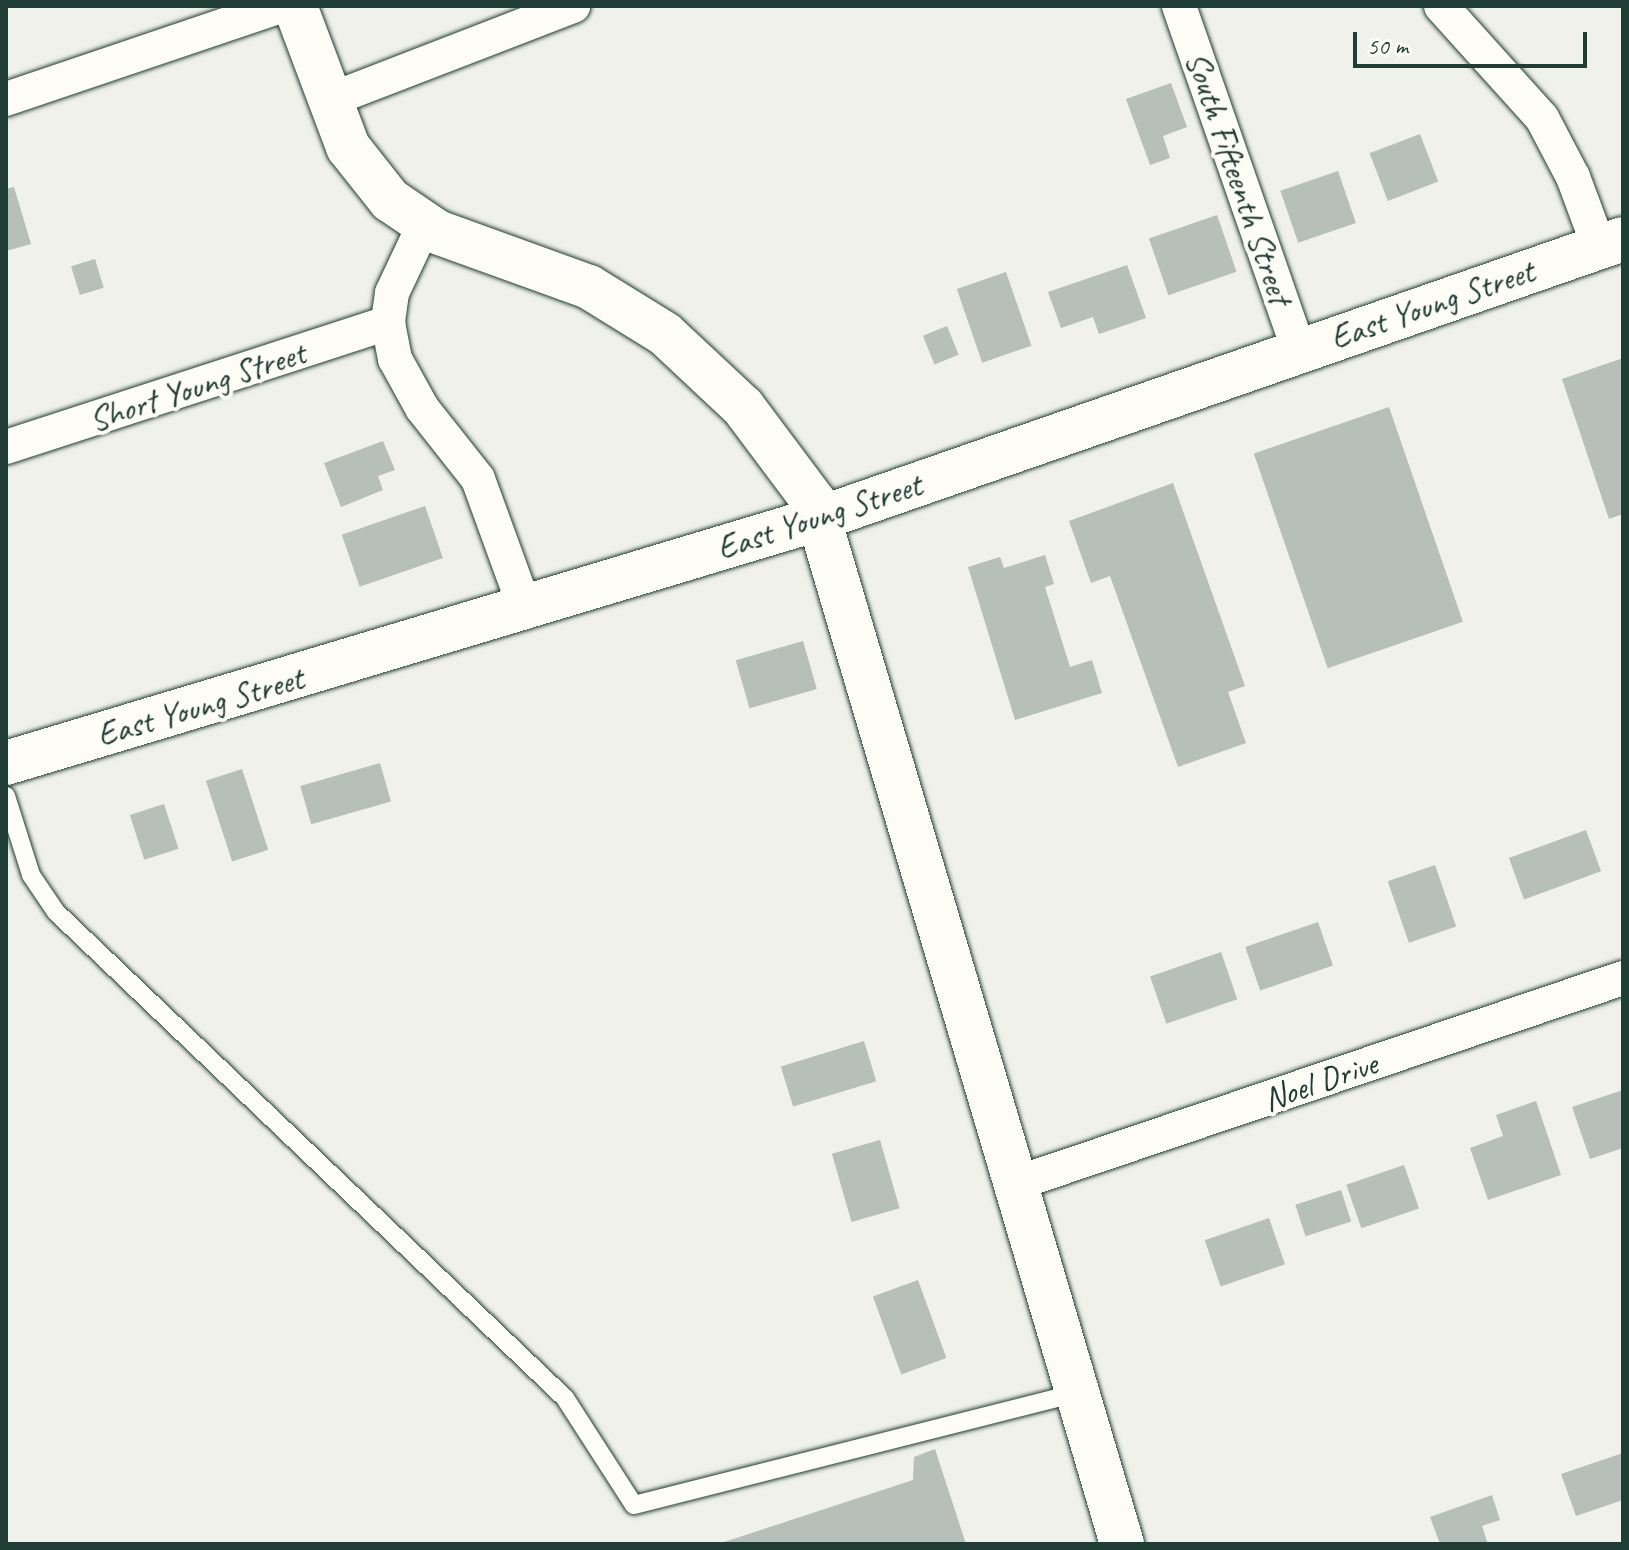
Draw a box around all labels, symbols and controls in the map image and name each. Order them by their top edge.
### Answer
scale bar [1357,16,1591,66]
text: 50 m [1367,31,1408,61]
street label: South Fifteenth Street [1177,47,1301,309]
street label: East Young Street [1325,250,1539,358]
street label: Short Young Street [83,332,311,440]
street label: East Young Street [711,464,927,568]
street label: East Young Street [92,657,308,755]
street label: Noel Drive [1257,1042,1383,1120]

